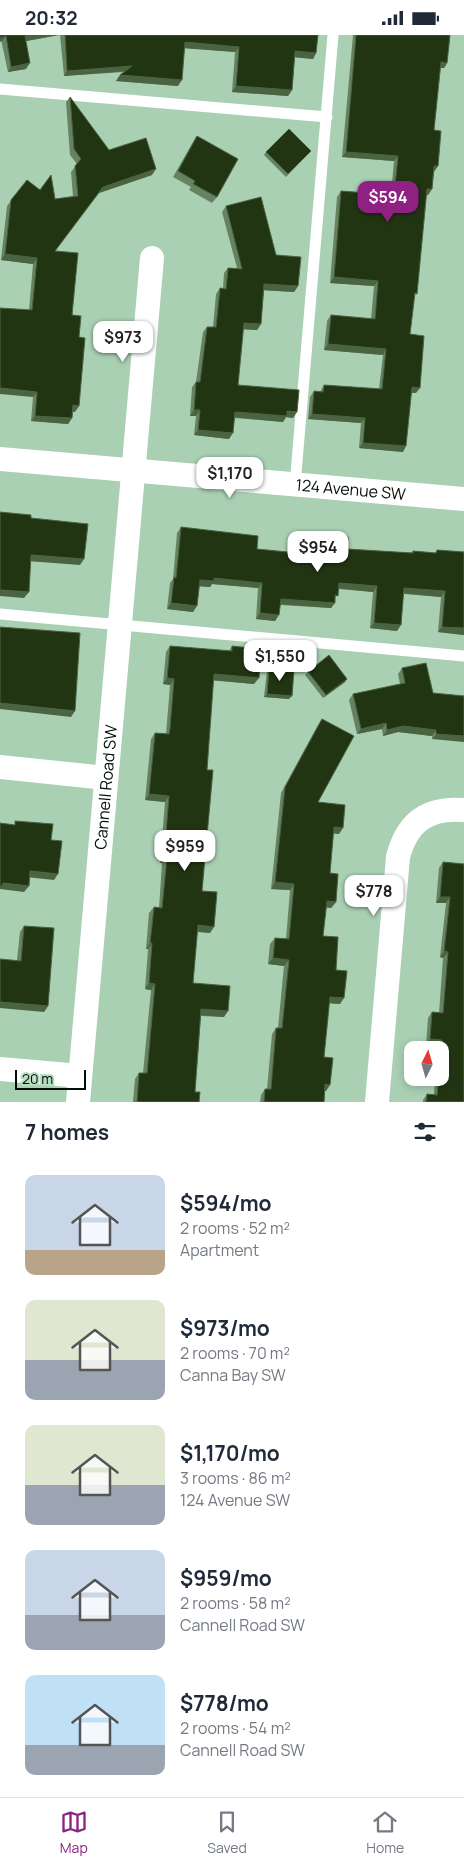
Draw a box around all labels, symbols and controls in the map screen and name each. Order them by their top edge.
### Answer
text: 20:32 [25,5,78,31]
pin: $594 [358,181,418,223]
text: $594 [368,186,408,208]
pin: $973 [93,321,153,363]
text: $973 [104,326,142,348]
pin: $1,170 [189,457,271,499]
text: $1,170 [207,462,253,484]
street label: 124 Avenue SW [295,474,407,505]
pin: $954 [288,531,348,573]
text: $954 [298,536,338,558]
pin: $1,550 [239,639,321,682]
text: $1,550 [255,645,305,667]
street label: Cannell Road SW [89,724,122,850]
pin: $959 [155,829,215,872]
text: $959 [165,835,205,857]
pin: $778 [344,875,404,917]
text: $778 [355,880,393,902]
north arrow [404,1041,449,1086]
map controls [404,1041,449,1086]
scale bar [15,1067,86,1090]
text: 20 m [22,1069,53,1088]
text: 7 homes [25,1118,109,1146]
icon: filters [411,1118,439,1146]
text: $594/mo [180,1189,271,1217]
icon: home [65,1195,125,1255]
text: 2 rooms · 52 m² [180,1217,290,1239]
text: Apartment [180,1239,259,1261]
text: $973/mo [180,1314,270,1342]
icon: home [65,1320,125,1380]
text: 2 rooms · 70 m² [180,1342,290,1364]
text: Canna Bay SW [180,1364,286,1386]
text: $1,170/mo [180,1439,280,1467]
icon: home [65,1445,125,1505]
text: 3 rooms · 86 m² [180,1467,291,1489]
text: 124 Avenue SW [180,1489,290,1511]
text: $959/mo [180,1564,272,1592]
icon: home [65,1570,125,1630]
text: 2 rooms · 58 m² [180,1592,291,1614]
text: Cannell Road SW [180,1614,305,1636]
text: $778/mo [180,1689,269,1717]
icon: home [65,1695,125,1755]
text: 2 rooms · 54 m² [180,1717,291,1739]
text: Cannell Road SW [180,1739,305,1761]
tab: Map [60,1808,88,1857]
tab: Saved [207,1808,247,1857]
tab: Home [366,1808,404,1857]

